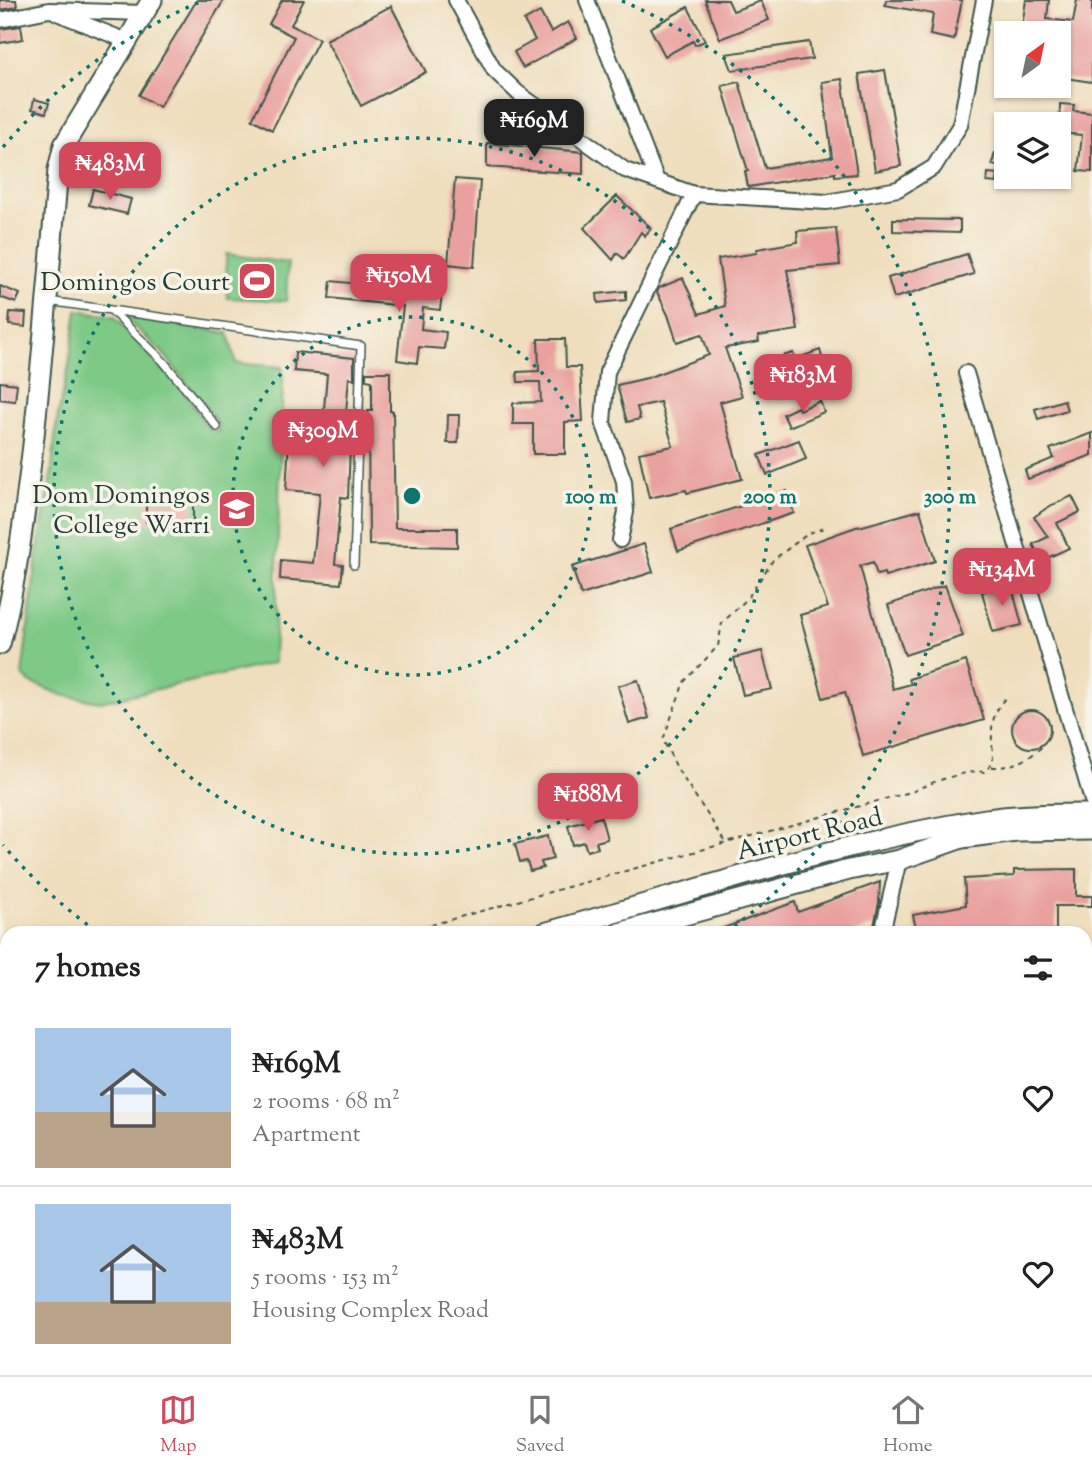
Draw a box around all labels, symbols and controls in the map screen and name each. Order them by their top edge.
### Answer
north arrow [994,21,1071,98]
map controls [994,21,1071,189]
pin: ₦169M [485,100,583,159]
text: ₦169M [500,105,568,138]
button: layers [994,112,1071,189]
pin: ₦483M [61,142,159,202]
text: ₦483M [75,148,145,181]
pin: ₦150M [350,254,448,314]
sports icon: Domingos Court [236,260,278,302]
text: ₦150M [366,260,432,293]
place label: Domingos Court [41,265,230,302]
pin: ₦183M [754,354,852,414]
text: ₦183M [770,360,836,393]
pin: ₦309M [274,410,372,469]
text: ₦309M [288,415,358,448]
place label: Dom Domingos College Warri [32,478,210,545]
text: 100 m [566,483,617,513]
text: 200 m [743,483,798,513]
text: 300 m [924,483,977,513]
centre of rings [400,484,424,508]
school or university icon: Dom Domingos College Warri [216,488,258,530]
pin: ₦134M [953,548,1051,608]
text: ₦134M [969,554,1035,587]
pin: ₦188M [539,774,637,833]
text: ₦188M [554,779,622,812]
street label: Airport Road [733,799,887,871]
text: 7 homes [35,947,140,990]
icon: filters [1019,949,1057,987]
text: ₦169M [252,1043,341,1086]
icon: home [91,1056,175,1140]
icon: heart [1019,1079,1057,1117]
text: 2 rooms · 68 m² [252,1086,400,1119]
text: Apartment [252,1119,361,1152]
text: ₦483M [252,1219,343,1262]
icon: home [91,1232,175,1316]
icon: heart [1019,1255,1057,1293]
text: 5 rooms · 153 m² [252,1262,399,1295]
text: Housing Complex Road [252,1295,489,1328]
tab: Map [159,1391,197,1460]
tab: Saved [516,1391,564,1460]
tab: Home [883,1391,933,1460]

